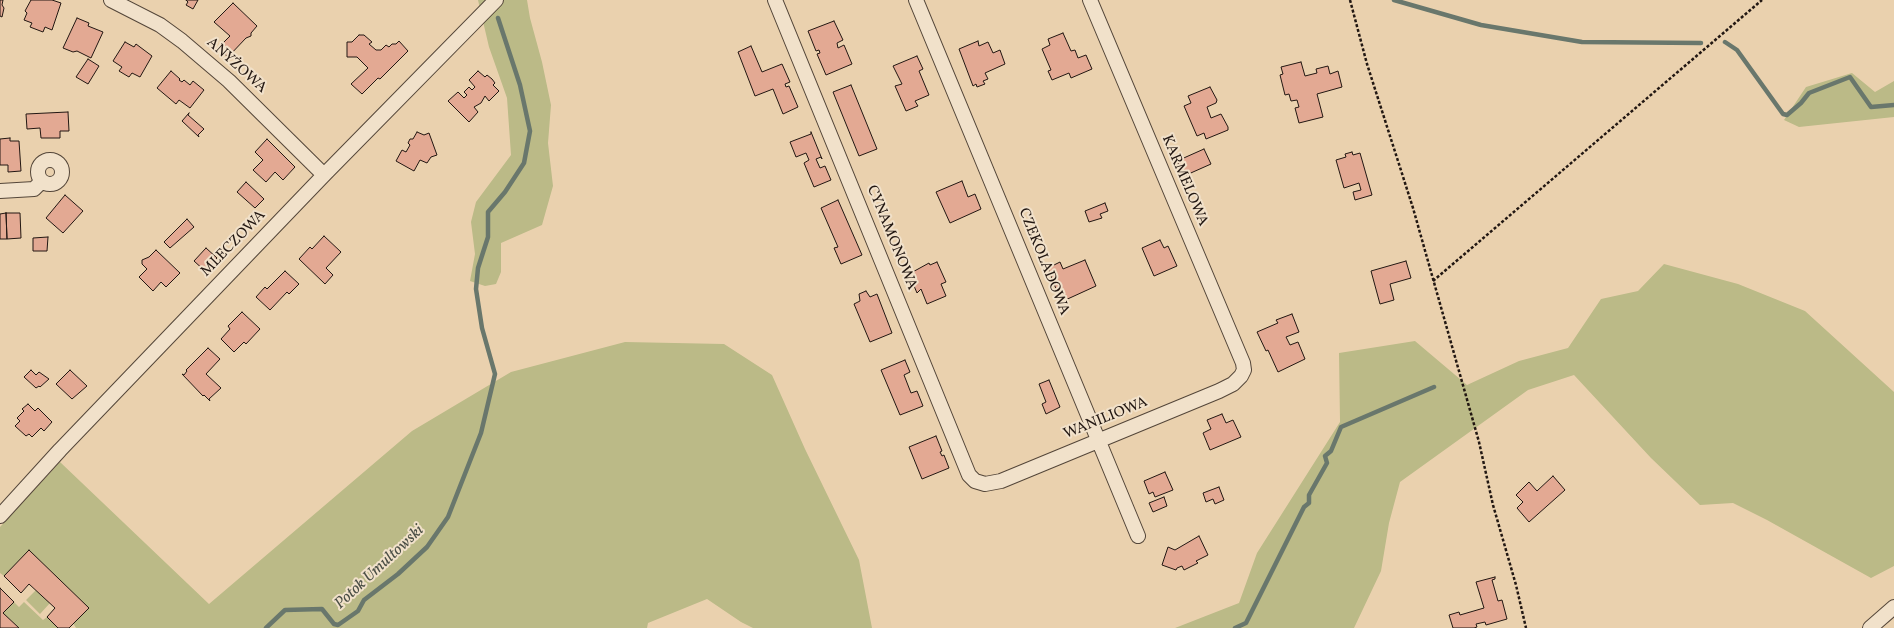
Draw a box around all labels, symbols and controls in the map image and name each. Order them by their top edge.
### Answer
street label: ANYŻOWA [202,34,270,98]
street label: KARMELOWA [1157,133,1211,229]
street label: CYNAMONOWA [862,183,920,293]
street label: CZEKOLADOWA [1013,206,1073,318]
street label: MLECZOWA [198,207,270,281]
street label: WANILIOWA [1061,394,1151,444]
water label: Potok Umultowski [332,522,428,614]

